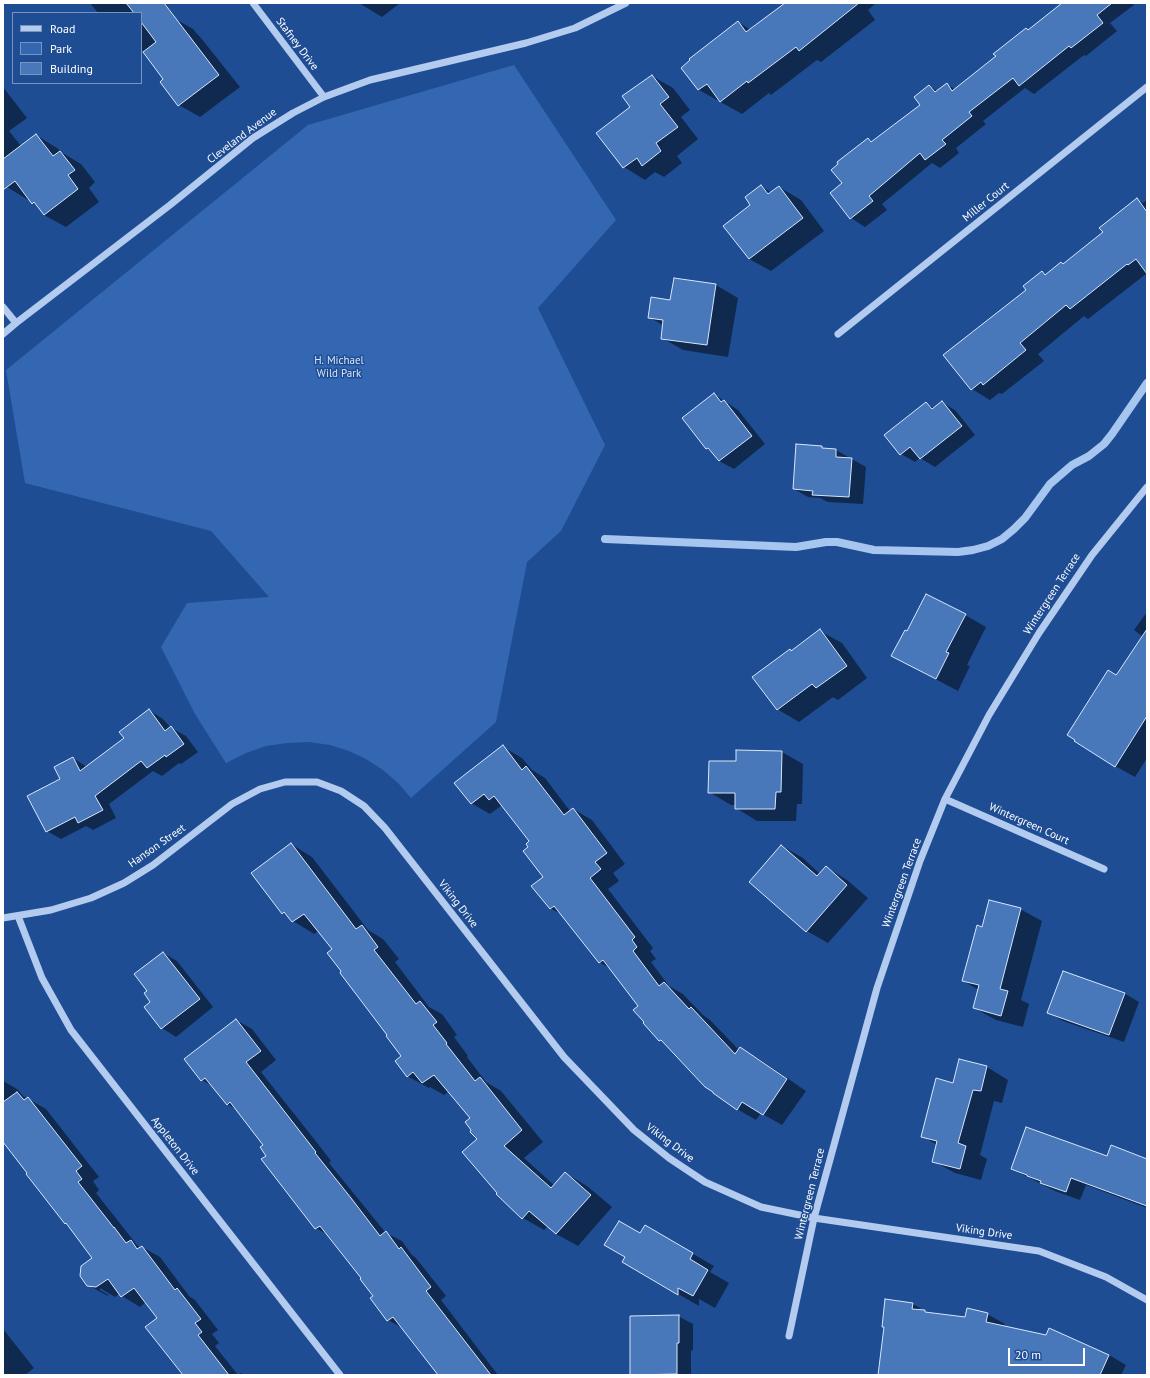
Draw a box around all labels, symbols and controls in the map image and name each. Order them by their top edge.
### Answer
legend [12,12,142,84]
street label: Stafney Drive [273,15,321,73]
text: Road [50,21,75,36]
text: Park [50,41,72,56]
text: Building [50,61,93,76]
street label: Cleveland Avenue [205,106,279,166]
street label: Miller Court [960,179,1012,225]
park label: H. Michael Wild Park [314,354,364,380]
street label: Wintergreen Terrace [1021,551,1083,637]
street label: Wintergreen Court [987,800,1071,848]
street label: Hanson Street [126,822,188,870]
street label: Wintergreen Terrace [880,836,924,930]
street label: Viking Drive [435,878,481,930]
street label: Appleton Drive [148,1114,202,1178]
street label: Viking Drive [643,1121,697,1165]
street label: Wintergreen Terrace [792,1147,828,1241]
street label: Viking Drive [955,1222,1013,1242]
scale bar [1010,1340,1087,1366]
text: 20 m [1015,1347,1041,1362]

